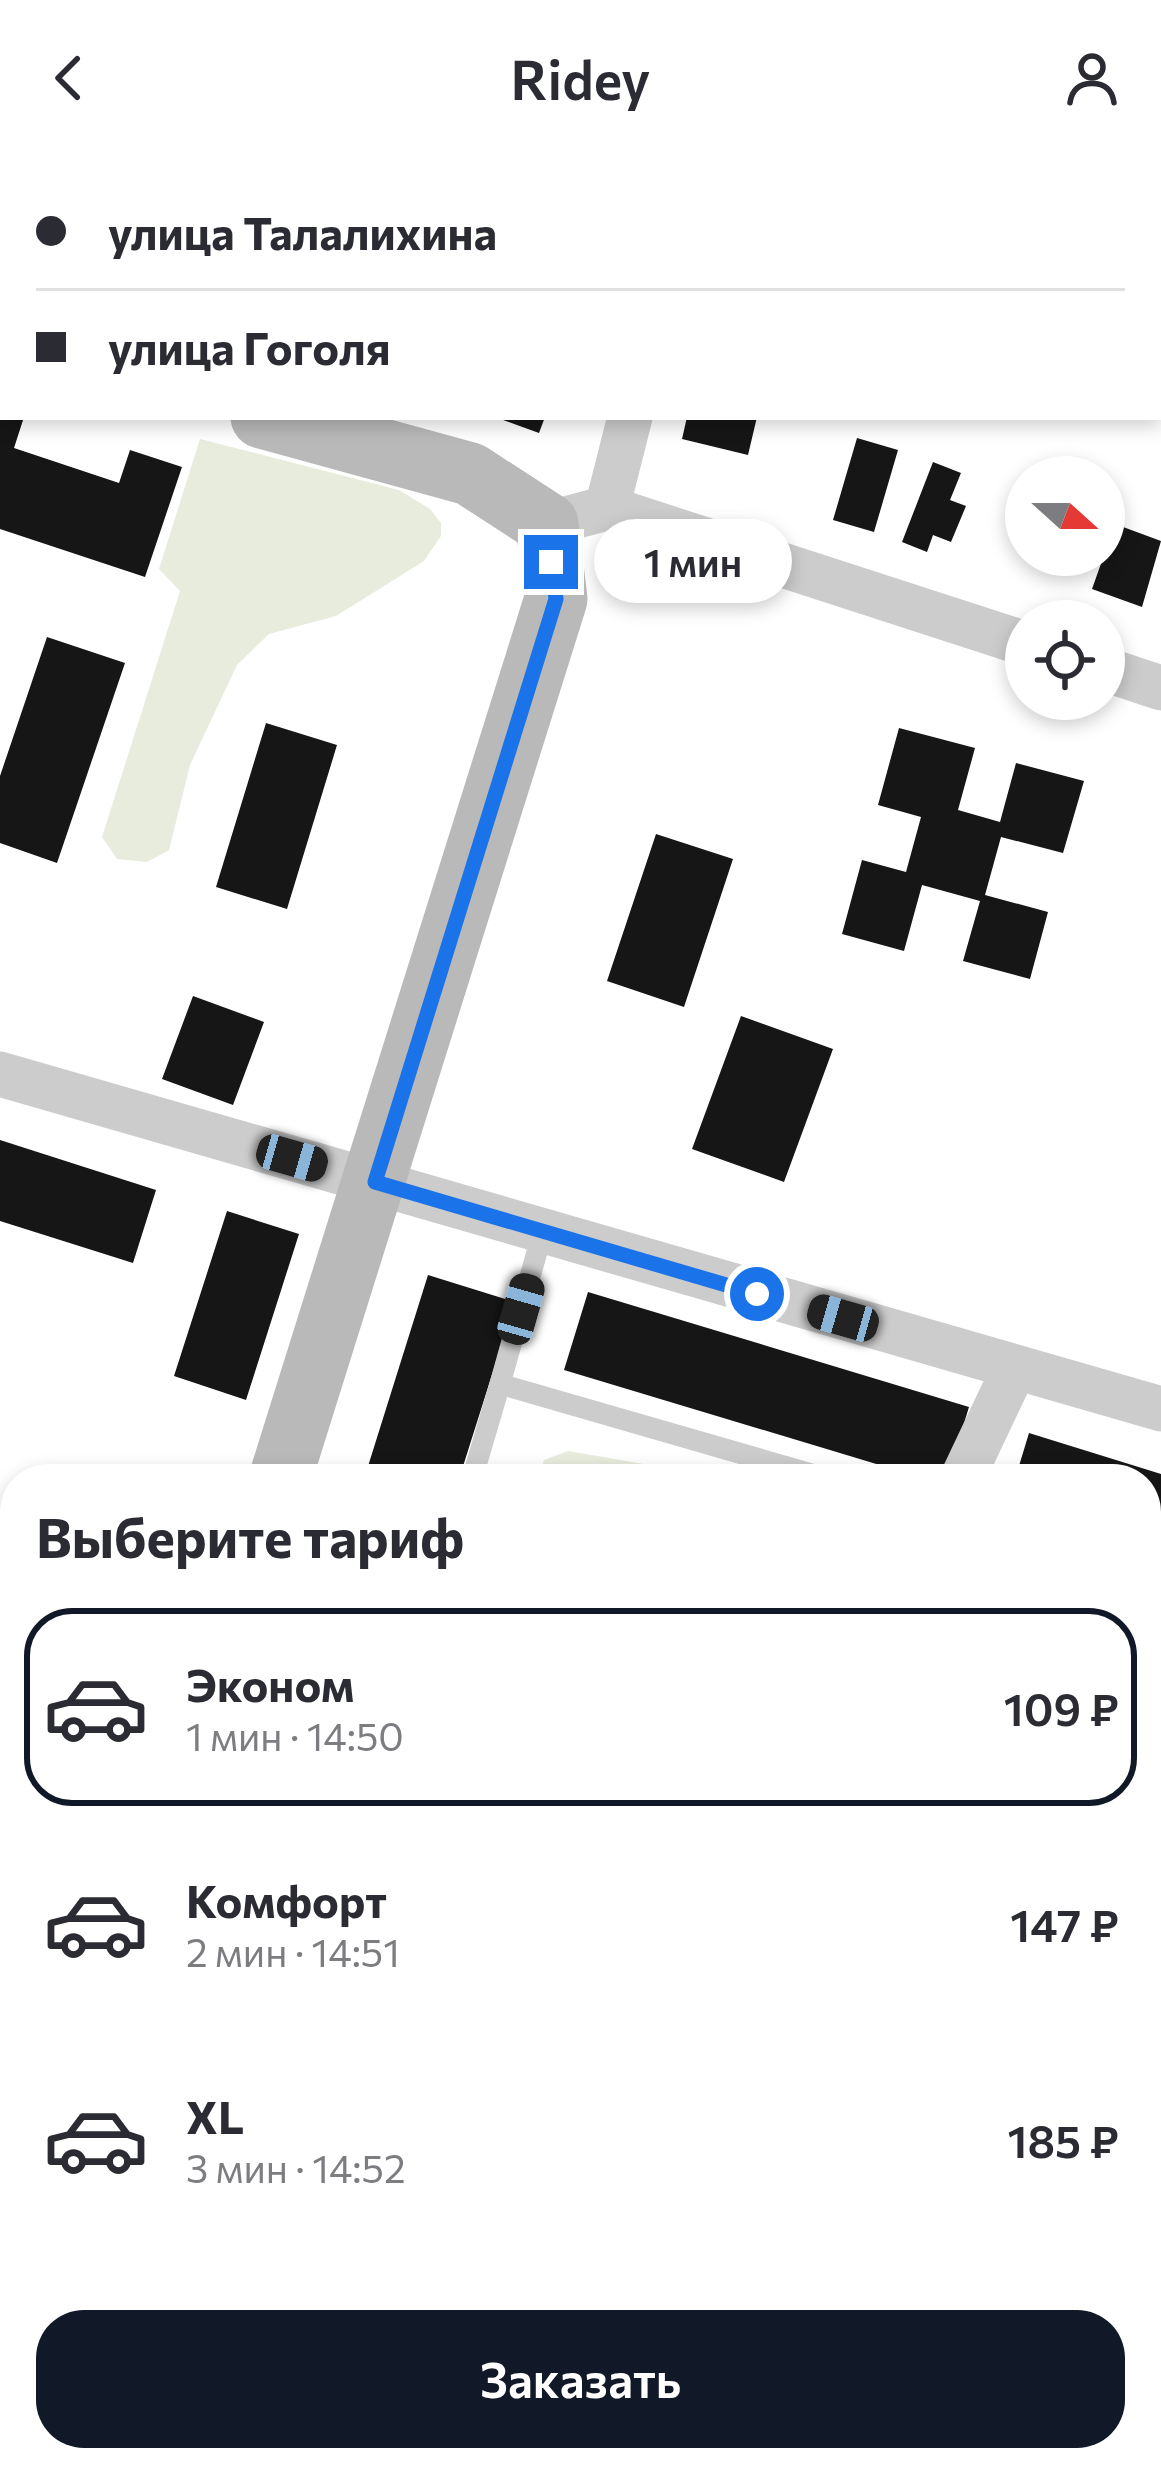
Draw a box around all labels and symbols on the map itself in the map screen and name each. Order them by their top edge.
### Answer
north arrow [1005,456,1125,576]
callout: 1 мин [593,520,791,604]
route end [524,535,578,589]
car [252,1131,332,1185]
route start [730,1267,784,1321]
car [494,1269,548,1349]
car [803,1291,883,1345]

